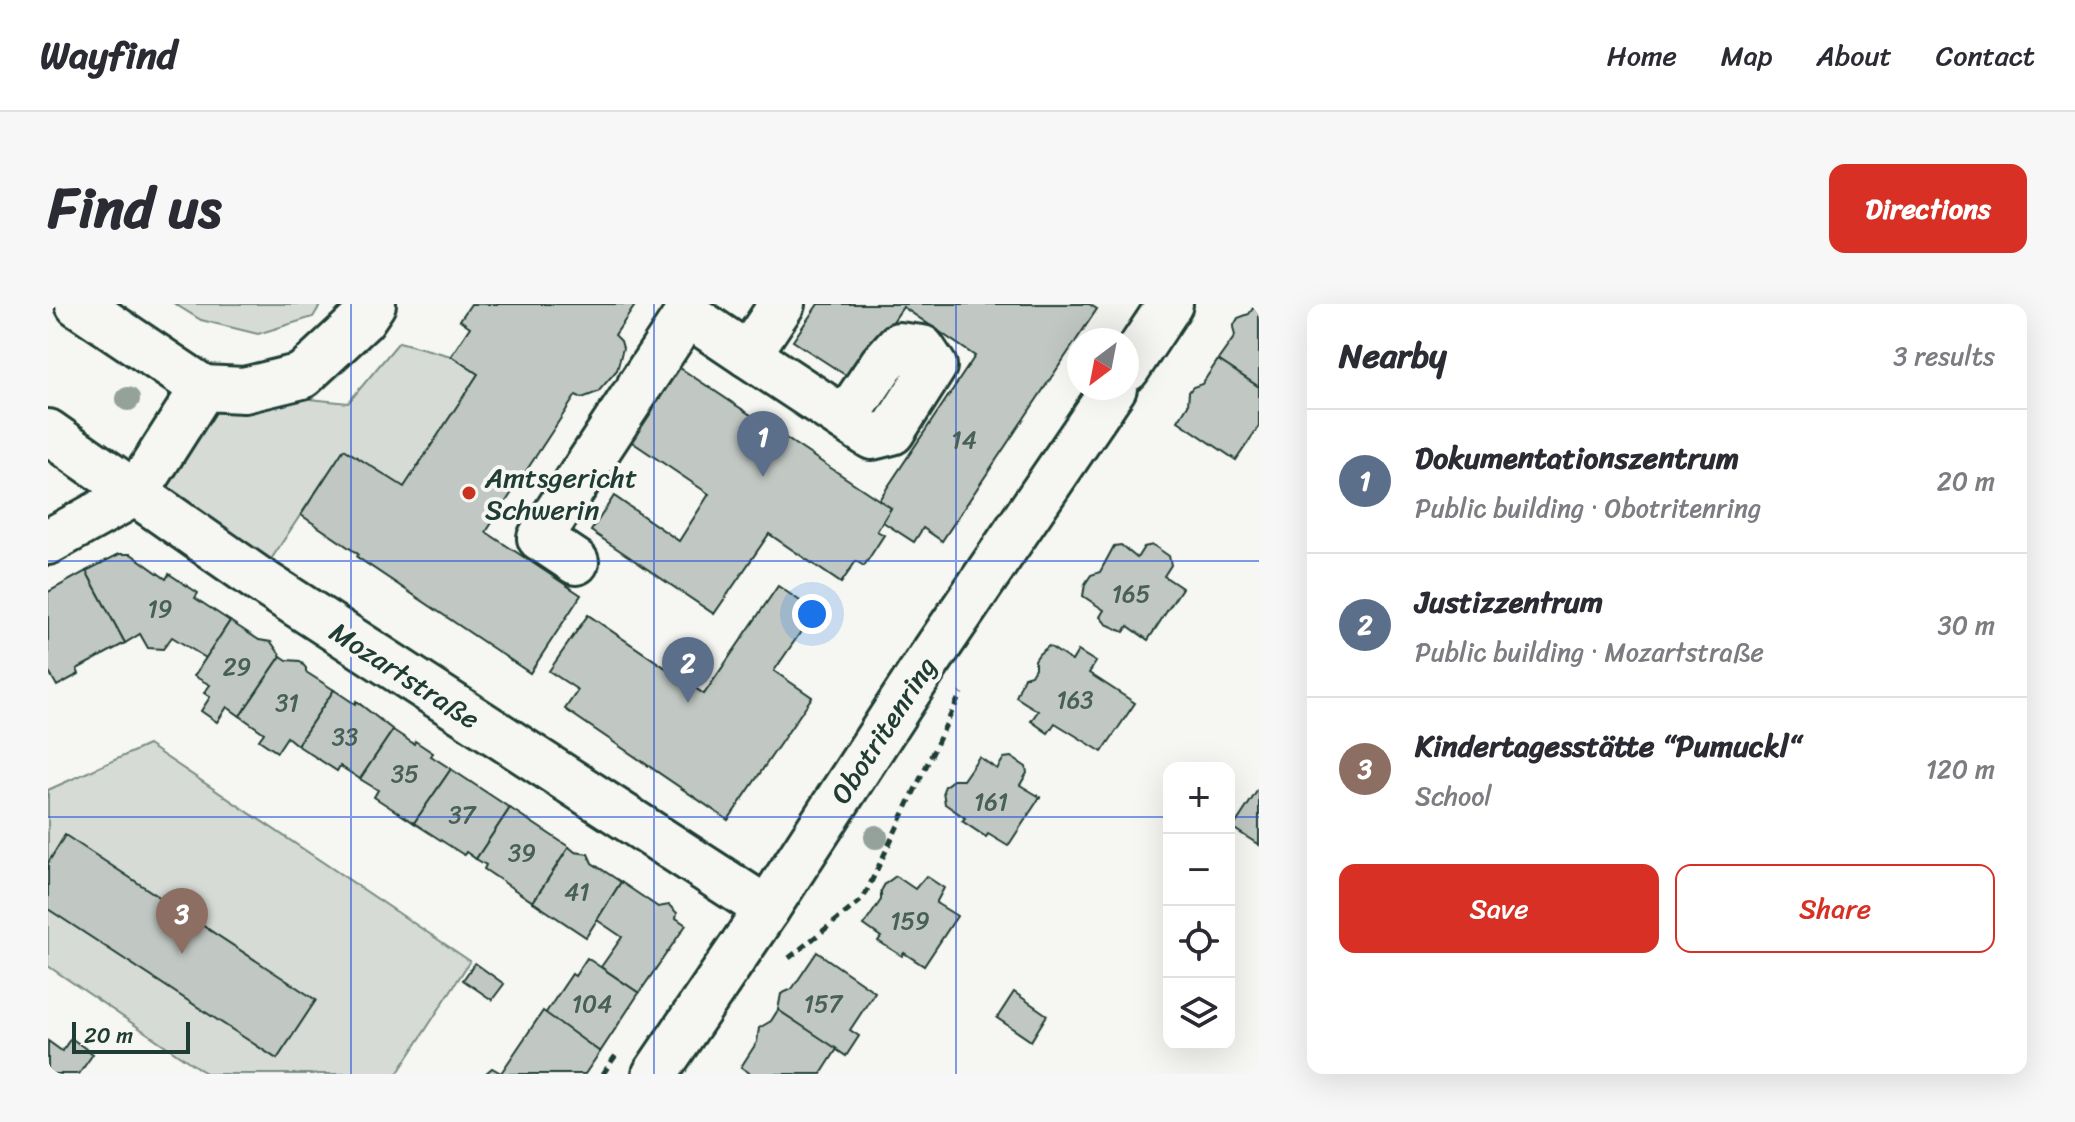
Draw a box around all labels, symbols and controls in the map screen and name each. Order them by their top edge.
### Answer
text: Wayfind [40,22,177,89]
text: Home [1607,31,1677,80]
text: Map [1721,31,1772,80]
text: About [1816,31,1892,80]
text: Contact [1936,31,2035,80]
text: Find us [48,159,221,258]
button: Directions [1829,164,2027,253]
text: Nearby [1339,326,1447,386]
north arrow [1067,328,1139,400]
text: 3 results [1893,333,1995,379]
pin: 1 [737,411,789,477]
house number: 14 [951,419,977,461]
text: Dokumentationszentrum [1415,431,1739,485]
place label: Amtsgericht Schwerin [484,453,637,534]
text: 1 [1359,458,1371,504]
text: 20 m [1937,458,1995,504]
marker: Amtsgericht Schwerin [460,484,478,502]
text: Public building · Obotritenring [1415,485,1761,531]
house number: 165 [1112,573,1150,615]
text: Justizzentrum [1415,575,1603,629]
house number: 19 [147,588,173,630]
your location [792,594,832,634]
text: 2 [1357,602,1373,648]
text: 30 m [1938,602,1995,648]
street label: Mozartstraße [319,608,490,743]
text: Public building · Mozartstraße [1415,629,1764,675]
pin: 2 [662,637,714,703]
house number: 29 [223,646,251,688]
street label: Obotritenring [817,646,950,814]
house number: 163 [1056,679,1094,721]
house number: 31 [275,682,299,724]
house number: 33 [332,716,358,758]
text: Kindertagesstätte “Pumuckl“ [1415,719,1800,773]
text: 3 [1358,746,1372,792]
text: 120 m [1926,746,1995,792]
house number: 35 [391,753,419,795]
map controls [1163,762,1235,1050]
button: + [1163,762,1235,834]
text: School [1415,773,1492,819]
house number: 161 [974,781,1008,823]
house number: 37 [449,794,477,836]
house number: 39 [508,832,536,874]
button: − [1163,834,1235,906]
button: Save [1339,864,1659,953]
button: Share [1675,864,1995,953]
house number: 41 [564,871,590,913]
pin: 3 [156,888,208,954]
house number: 159 [890,900,930,942]
button: locate [1163,906,1235,978]
button: layers [1163,978,1235,1050]
house number: 104 [572,983,612,1025]
house number: 157 [804,983,844,1025]
text: 20 m [84,1016,133,1055]
scale bar [72,1018,190,1054]

